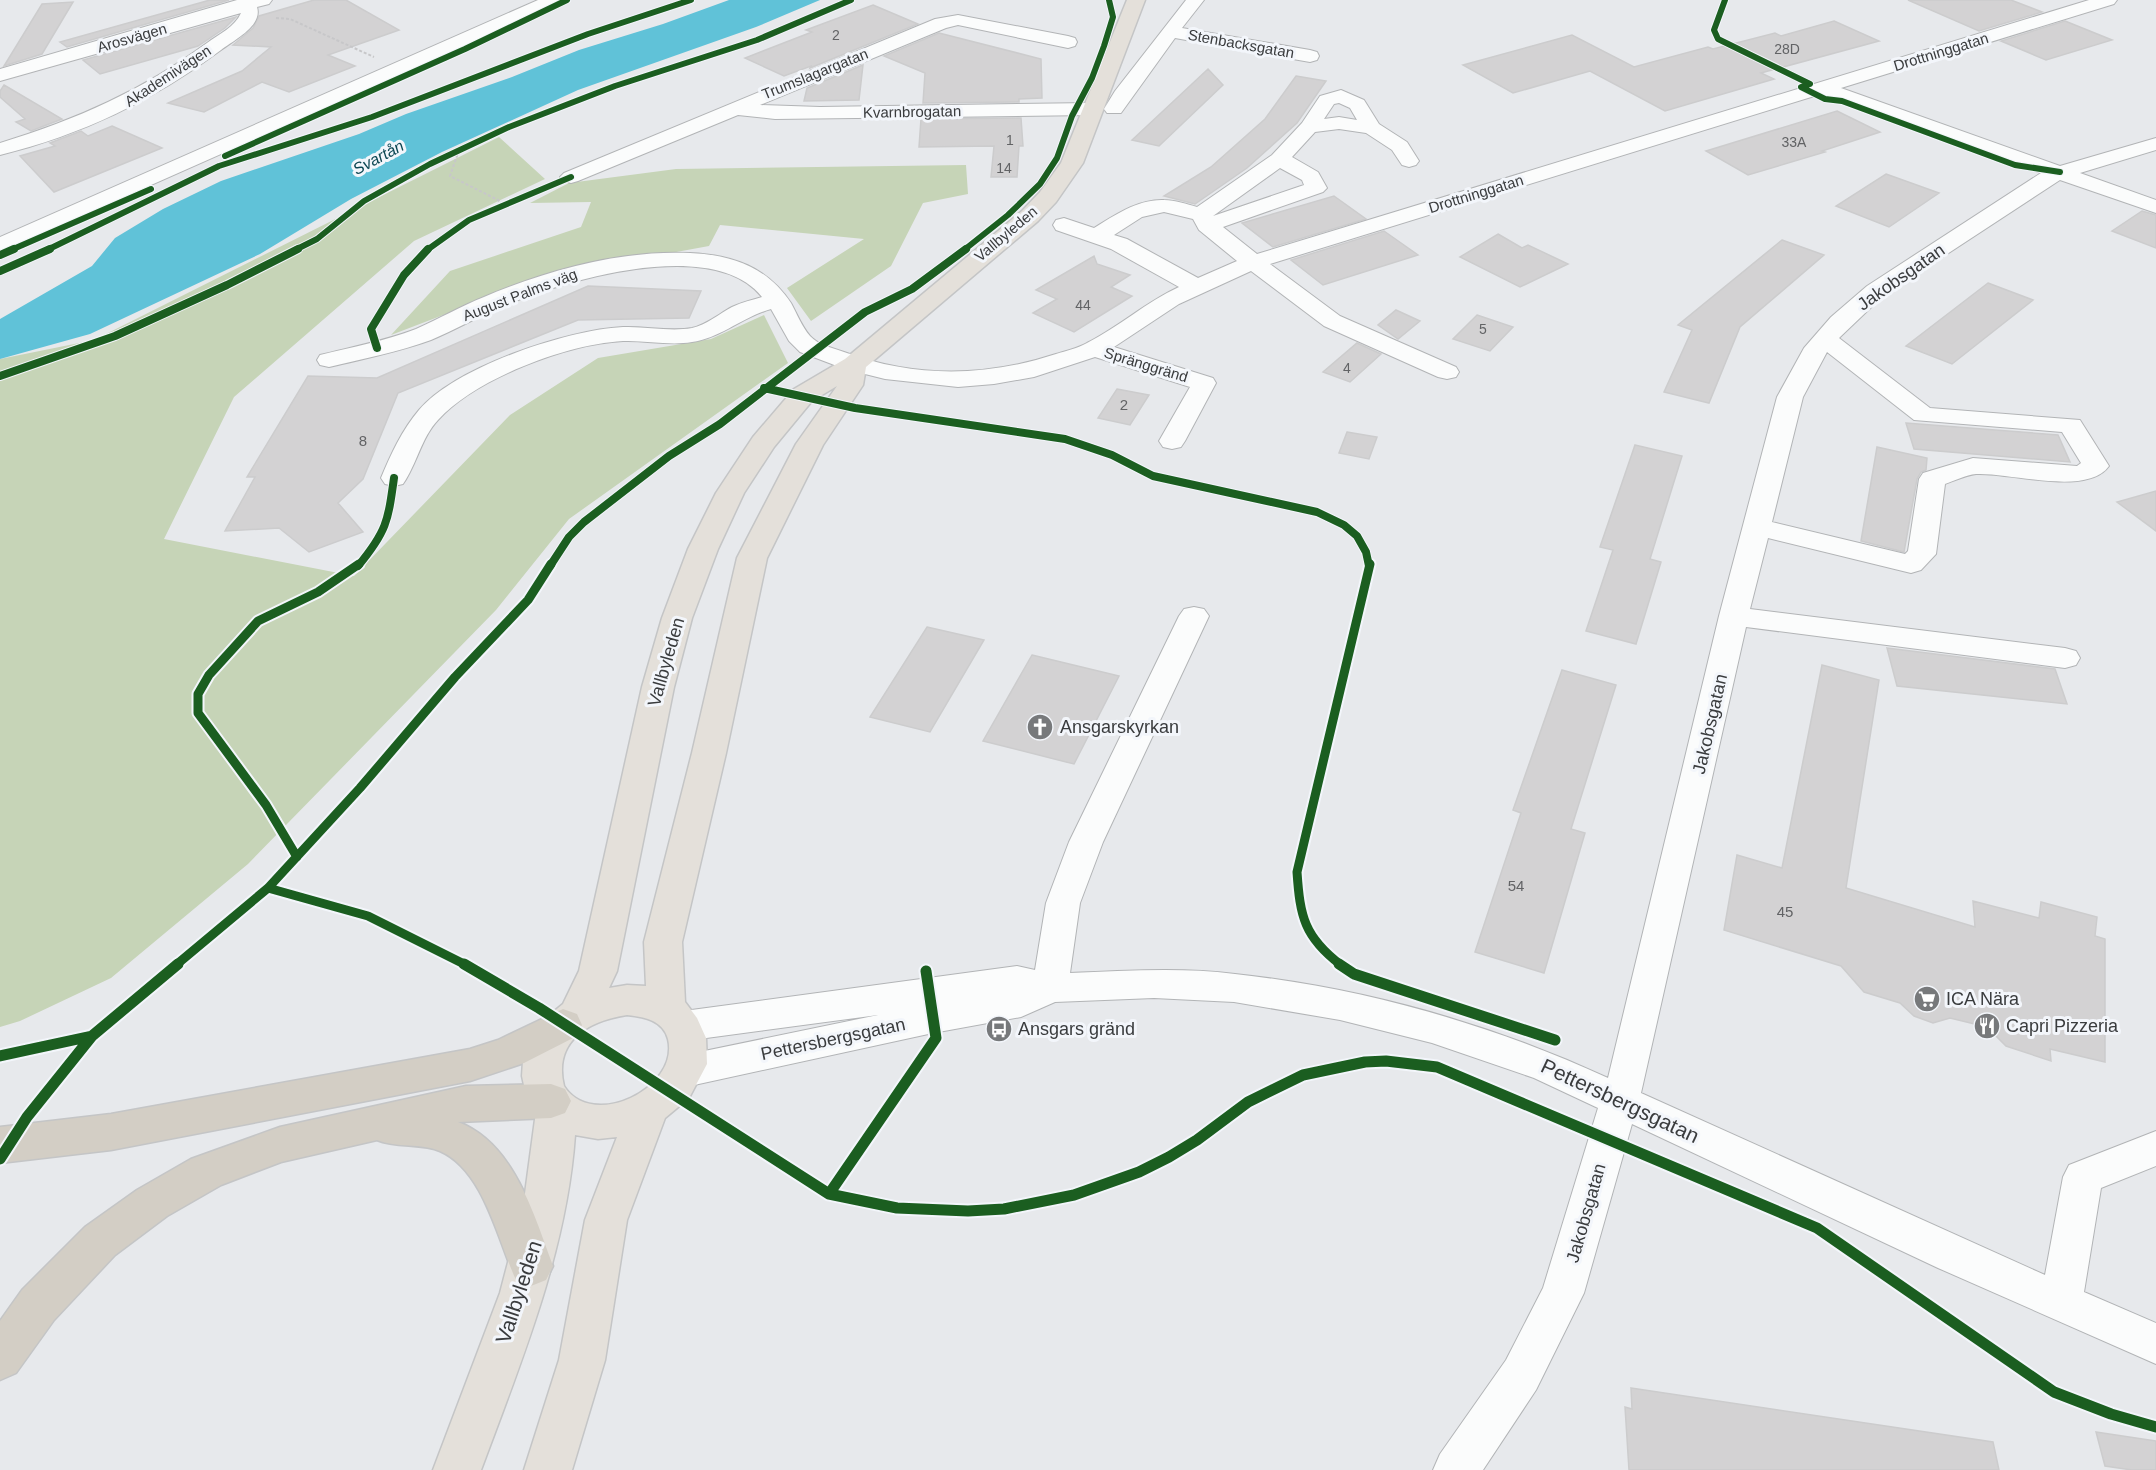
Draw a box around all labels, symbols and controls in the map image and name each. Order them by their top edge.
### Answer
street label: Arosvägen [95,19,169,56]
street label: Stenbacksgatan [1187,26,1296,61]
house number: 2 [832,27,840,43]
street label: Drottninggatan [1891,29,1990,74]
street label: Akademivägen [121,41,214,110]
house number: 28D [1774,41,1800,57]
street label: Trumslagargatan [759,45,870,103]
street label: Kvarnbrogatan [863,102,961,121]
house number: 1 [1006,132,1014,148]
house number: 33A [1782,134,1807,150]
water label: Svartån [350,137,407,178]
house number: 14 [996,160,1012,176]
street label: Drottninggatan [1426,171,1525,216]
street label: Vallbyleden [971,203,1040,265]
street label: Jakobsgatan [1853,240,1949,314]
street label: August Palms väg [460,265,579,324]
house number: 44 [1075,297,1091,313]
house number: 5 [1479,321,1487,337]
street label: Spränggränd [1102,344,1190,385]
house number: 4 [1343,360,1351,376]
house number: 2 [1120,396,1128,413]
house number: 8 [359,432,367,449]
street label: Vallbyleden [644,615,688,709]
street label: Jakobsgatan [1689,672,1731,776]
church icon: Ansgarskyrkan [1025,712,1055,742]
place label: Ansgarskyrkan [1060,717,1179,737]
house number: 54 [1508,877,1524,894]
house number: 45 [1777,903,1793,920]
supermarket icon: ICA Nära [1912,984,1942,1014]
place label: ICA Nära [1946,989,2020,1009]
restaurant icon: Capri Pizzeria [1972,1011,2002,1041]
street label: Pettersbergsgatan [759,1014,907,1064]
bus stop icon: Ansgars gränd [984,1014,1014,1044]
place label: Capri Pizzeria [2006,1016,2119,1036]
place label: Ansgars gränd [1018,1019,1135,1039]
street label: Pettersbergsgatan [1538,1054,1703,1147]
street label: Jakobsgatan [1562,1161,1610,1265]
street label: Vallbyleden [491,1237,546,1346]

